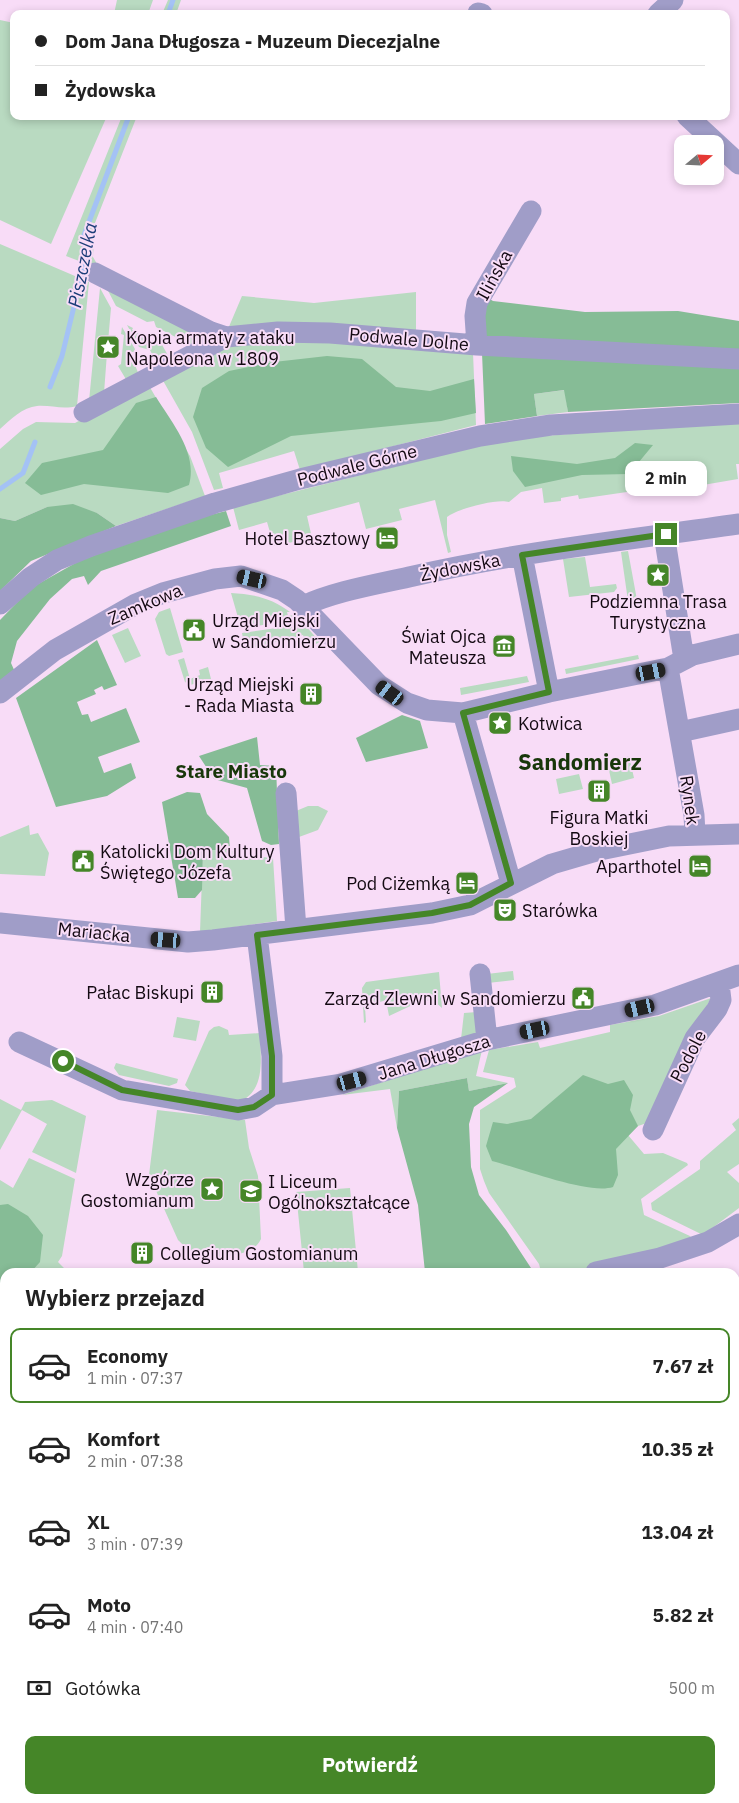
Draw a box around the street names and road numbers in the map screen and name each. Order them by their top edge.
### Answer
street label: Ilińska [471,245,517,304]
street label: Podwale Dolne [348,322,470,356]
street label: Podwale Górne [295,439,419,491]
street label: Żydowska [418,548,502,586]
street label: Zamkowa [105,578,186,630]
street label: Rynek [675,774,705,827]
street label: Mariacka [56,917,132,947]
street label: Podole [665,1026,711,1086]
street label: Jana Długosza [375,1029,493,1085]

